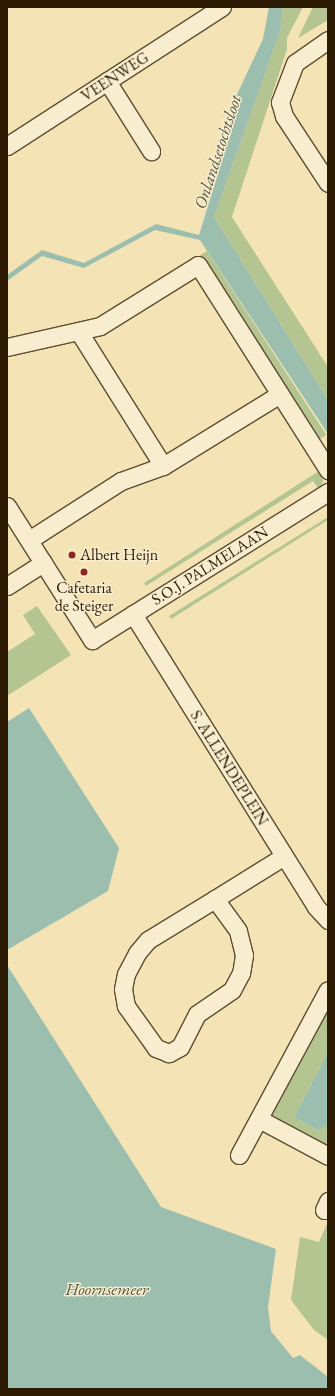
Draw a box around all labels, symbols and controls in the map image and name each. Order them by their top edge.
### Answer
street label: VEENWEG [78,48,152,106]
water label: Onlandsetochtsloot [190,93,246,211]
street label: S.O.J. PALMELAAN [148,522,272,610]
place label: Albert Heijn [80,545,158,565]
marker: Albert Heijn [67,550,77,560]
marker: Cafetaria de Steiger [79,567,89,577]
place label: Cafetaria de Steiger [55,578,113,616]
street label: S. ALLENDEPLEIN [186,707,272,829]
water label: Hoornsemeer [65,1280,149,1300]

